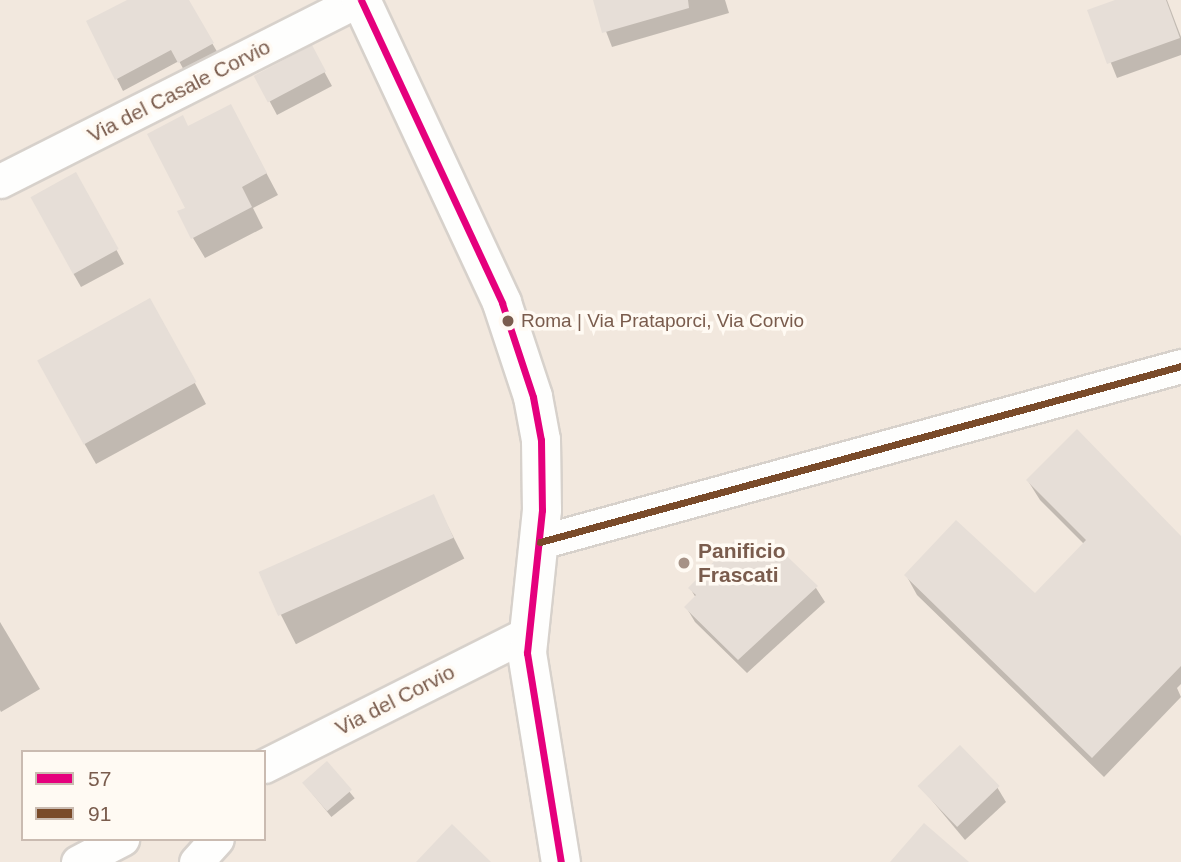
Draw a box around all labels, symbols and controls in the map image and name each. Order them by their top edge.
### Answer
street label: Via del Casale Corvio [83,34,275,148]
place label: Roma | Via Prataporci, Via Corvio [521,310,804,332]
marker: Roma | Via Prataporci, Via Corvio [501,314,515,328]
place label: Panificio Frascati [698,538,786,588]
marker: Panificio Frascati [676,555,692,571]
street label: Via del Corvio [331,659,459,741]
legend [21,750,266,841]
text: 57 [88,767,111,790]
text: 91 [88,802,111,825]

